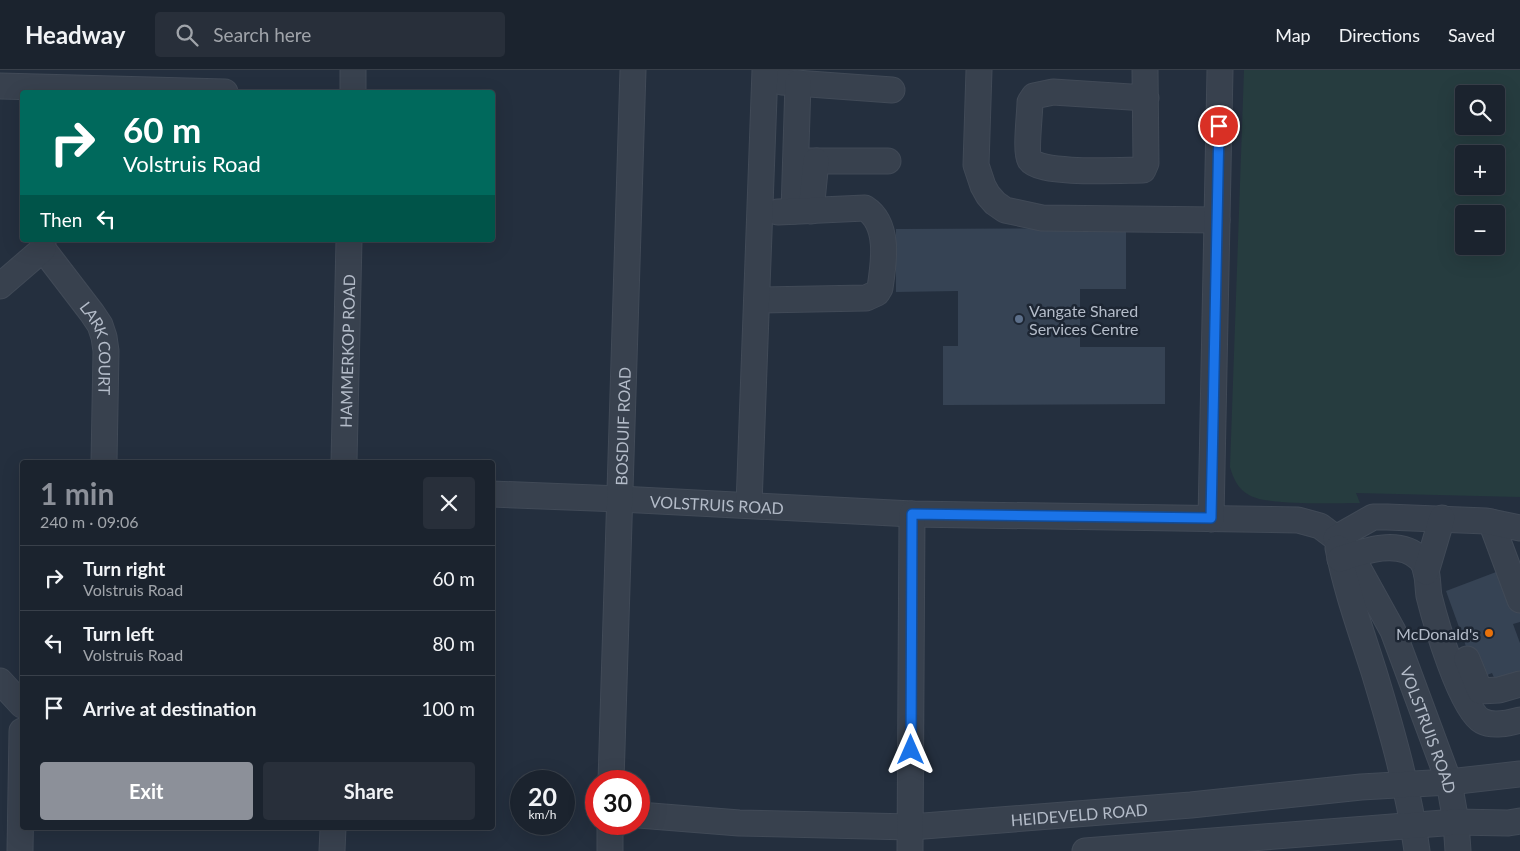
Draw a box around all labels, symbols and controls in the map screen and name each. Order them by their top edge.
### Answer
search box [155,12,505,57]
text: Headway [25,20,125,49]
icon: search [173,21,201,49]
text: Search here [213,23,311,46]
text: Map [1275,24,1311,46]
text: Directions [1339,24,1420,46]
text: Saved [1448,24,1495,46]
map controls [1455,85,1505,255]
button: search [1455,85,1505,135]
pin [1198,105,1240,147]
text: 60 m [123,108,201,150]
icon: right [40,110,105,175]
icon: arrive [1205,112,1233,140]
button: + [1455,145,1505,195]
text: Volstruis Road [123,150,261,177]
icon: left [92,205,120,233]
button: − [1455,205,1505,255]
text: Then [40,208,82,231]
street label: HAMMERKOP ROAD [335,274,358,428]
street label: LARK COURT [77,297,116,396]
place label: Vangate Shared Services Centre [1029,301,1138,338]
marker: Vangate Shared Services Centre [1013,313,1025,325]
street label: BOSDUIF ROAD [611,367,633,486]
text: 1 min [40,475,114,511]
button: close [423,477,475,529]
street label: VOLSTRUIS ROAD [649,491,784,517]
text: 240 m · 09:06 [40,512,139,531]
text: Turn right [83,557,165,580]
icon: right [40,564,68,592]
text: 60 m [432,567,475,590]
text: Volstruis Road [83,580,183,599]
text: Turn left [83,622,154,645]
place label: McDonald's [1396,624,1479,643]
marker: McDonald's [1483,627,1495,639]
icon: left [40,629,68,657]
text: 80 m [432,632,475,655]
text: Volstruis Road [83,645,183,664]
street label: VOLSTRUIS ROAD [1397,663,1460,795]
icon: arrive [40,694,68,722]
text: Arrive at destination [83,697,256,720]
text: 100 m [421,697,475,720]
position arrow [884,723,936,775]
button: Exit [40,762,253,820]
button: Share [263,762,475,820]
speed limit sign: 30 [585,770,650,835]
text: 20 [528,781,557,811]
street label: HEIDEVELD ROAD [1010,799,1148,829]
text: km/h [528,807,557,822]

